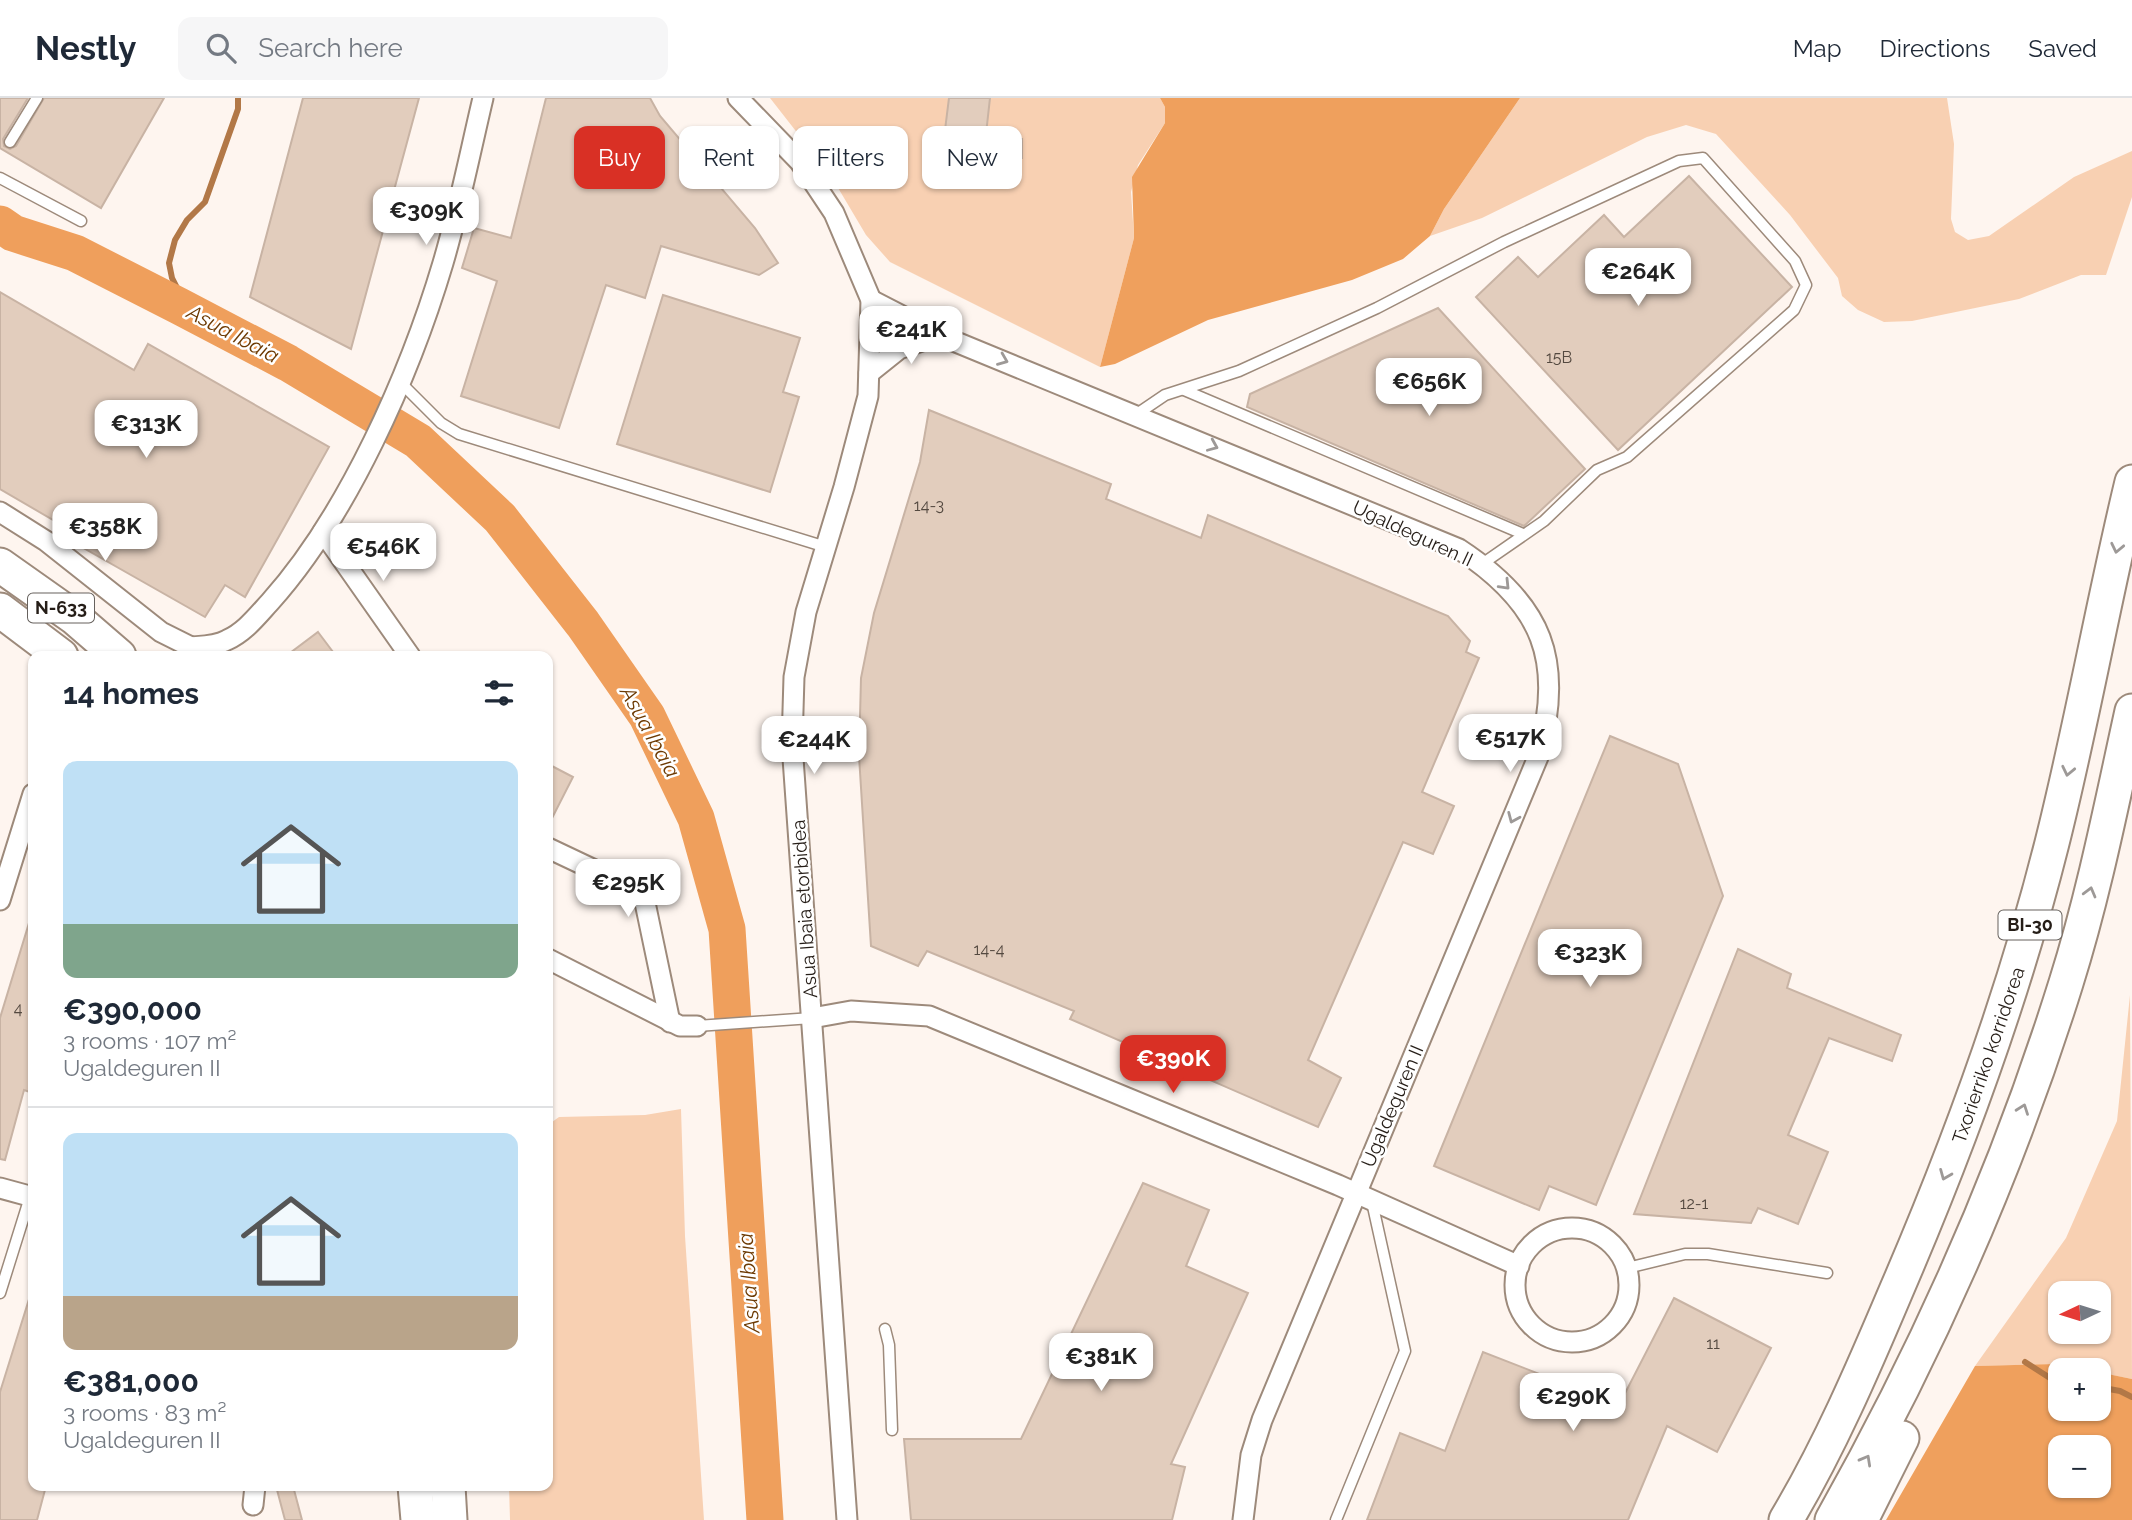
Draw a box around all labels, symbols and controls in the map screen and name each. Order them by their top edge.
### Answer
search box [178,17,668,80]
text: Nestly [35,29,136,68]
icon: search [202,29,240,67]
text: Search here [258,33,403,63]
text: Map [1793,34,1842,63]
text: Directions [1880,34,1990,63]
text: Saved [2028,34,2097,63]
chip: Buy [574,126,665,189]
chip: Rent [679,126,779,189]
chip: Filters [793,126,908,189]
chip: New [922,126,1022,189]
pin: €309K [377,188,475,247]
text: €309K [389,196,463,223]
pin: €264K [1589,248,1687,308]
text: €264K [1601,257,1675,284]
water label: Asua Ibaia [182,299,283,368]
pin: €241K [862,306,960,366]
text: €241K [875,315,947,342]
house number: 15B [1546,348,1572,367]
one-way arrow [996,351,1008,365]
pin: €656K [1380,358,1478,418]
text: €656K [1392,367,1466,394]
pin: €313K [97,400,195,460]
text: €313K [111,409,181,436]
one-way arrow [1206,438,1218,452]
street label: Ugaldeguren II [1349,495,1477,571]
house number: 14-3 [914,496,944,515]
pin: €358K [56,504,154,563]
text: €358K [68,512,142,539]
pin: €546K [334,524,432,583]
text: €546K [346,532,420,559]
one-way arrow [2111,542,2125,554]
one-way arrow [1497,577,1510,590]
road number: N-633 [28,594,94,622]
icon: filters [480,674,518,712]
text: 14 homes [63,676,199,711]
water label: Asua Ibaia [615,681,686,782]
pin: €517K [1461,714,1559,774]
pin: €244K [765,716,863,776]
text: €517K [1475,723,1545,750]
text: €244K [778,725,850,752]
one-way arrow [2062,765,2077,777]
icon: home [228,806,354,932]
one-way arrow [1507,811,1521,824]
street label: Asua Ibaia etorbidea [787,819,821,999]
pin: €295K [579,860,677,919]
text: €295K [591,868,665,895]
one-way arrow [2082,886,2096,898]
road number: BI-30 [1998,910,2062,940]
pin: €323K [1541,930,1639,989]
text: €323K [1554,938,1626,965]
house number: 14-4 [974,940,1005,959]
street label: Txorierriko korridorea [1947,964,2029,1146]
text: €390,000 [63,992,202,1027]
house number: 4 [14,999,23,1018]
text: 3 rooms · 107 m² [63,1027,237,1054]
pin: €390K [1124,1035,1222,1095]
street label: Ugaldeguren II [1356,1042,1428,1170]
text: €390K [1136,1044,1210,1071]
text: Ugaldeguren II [63,1054,221,1081]
one-way arrow [2015,1104,2029,1116]
one-way arrow [1940,1169,1954,1181]
icon: home [228,1178,354,1304]
house number: 12-1 [1680,1194,1708,1213]
water label: Asua Ibaia [733,1232,765,1335]
north arrow [2048,1281,2110,1344]
map controls [2048,1281,2111,1498]
pin: €381K [1052,1334,1150,1393]
house number: 11 [1706,1334,1720,1353]
text: €381K [1065,1342,1137,1369]
button: + [2048,1358,2111,1421]
text: €381,000 [63,1364,199,1399]
pin: €290K [1524,1374,1622,1433]
text: €290K [1536,1382,1610,1409]
text: 3 rooms · 83 m² [63,1399,226,1426]
text: Ugaldeguren II [63,1426,221,1453]
button: − [2048,1435,2111,1498]
one-way arrow [1858,1455,1871,1468]

